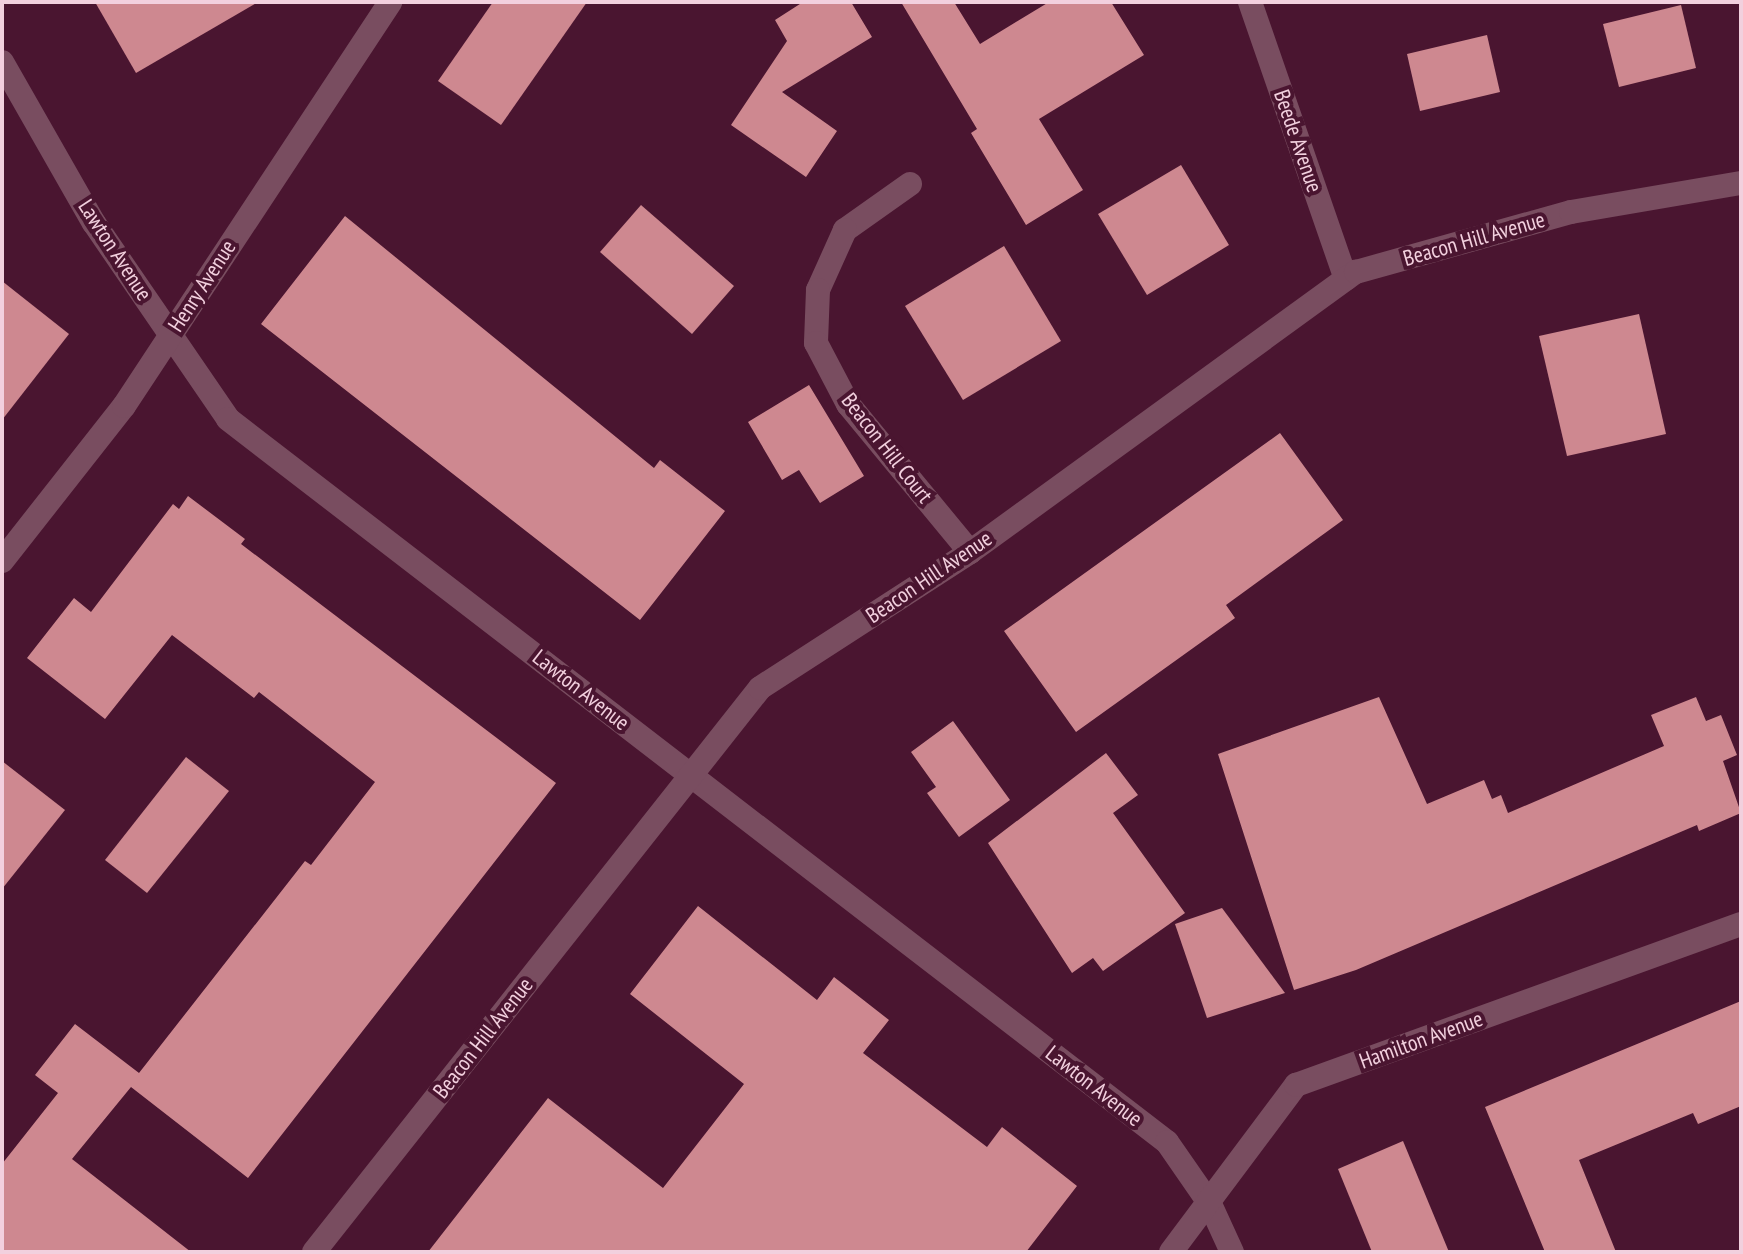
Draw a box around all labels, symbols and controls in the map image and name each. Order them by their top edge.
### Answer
street label: Beede Avenue [1268,86,1328,196]
street label: Lawton Avenue [72,194,158,306]
street label: Beacon Hill Avenue [1400,206,1548,272]
street label: Henry Avenue [162,235,242,337]
street label: Beacon Hill Court [836,388,938,508]
street label: Beacon Hill Avenue [861,525,997,629]
street label: Lawton Avenue [527,644,635,736]
street label: Beacon Hill Avenue [427,972,539,1104]
street label: Hamilton Avenue [1355,1005,1487,1075]
street label: Lawton Avenue [1040,1040,1148,1132]

